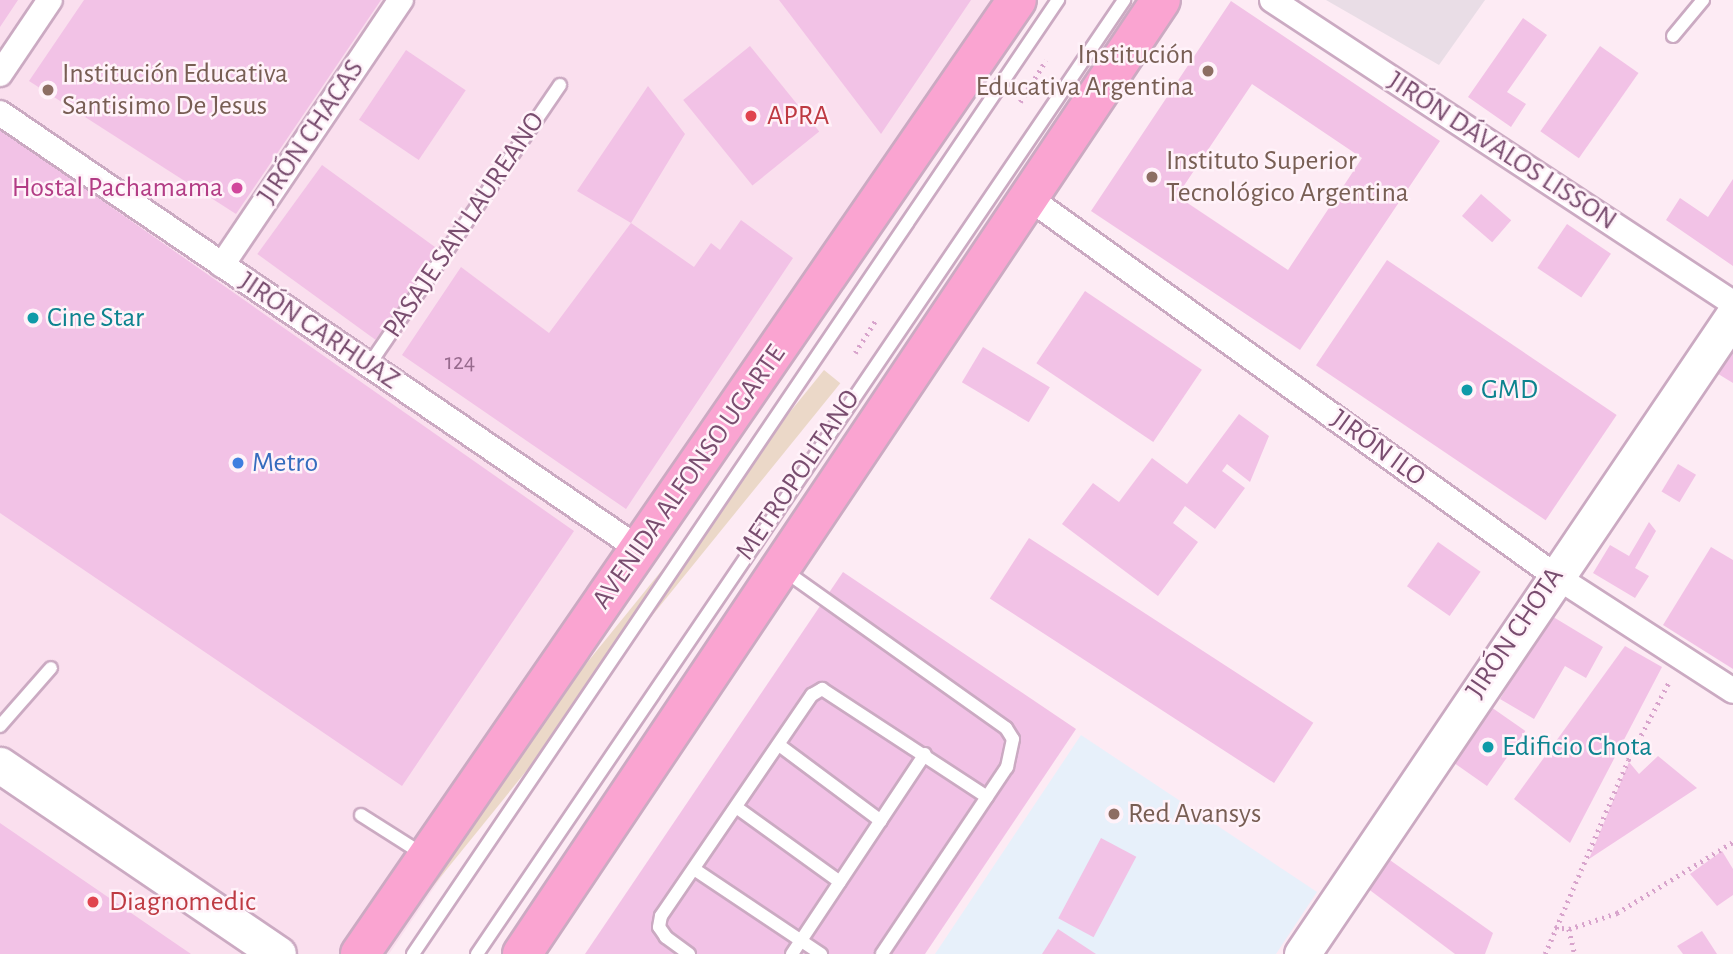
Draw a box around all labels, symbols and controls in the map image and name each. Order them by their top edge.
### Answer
place label: Institución Educativa Argentina [975,38,1194,104]
street label: JIRÓN CHACAS [251,54,371,210]
place label: Institución Educativa Santisimo De Jesus [62,57,288,123]
marker: Institución Educativa Argentina [1200,63,1216,79]
street label: JIRÓN DÁVALOS LISSON [1381,64,1623,238]
marker: Institución Educativa Santisimo De Jesus [40,82,56,98]
place label: APRA [767,99,829,133]
street label: PASAJE SAN LAUREANO [376,106,552,344]
marker: APRA [741,106,761,126]
place label: Instituto Superior Tecnológico Argentina [1166,144,1409,210]
marker: Instituto Superior Tecnológico Argentina [1144,169,1160,185]
place label: Hostal Pachamama [12,171,223,205]
marker: Hostal Pachamama [229,180,245,196]
street label: JIRÓN CARHUAZ [232,265,406,397]
place label: Cine Star [47,301,144,335]
marker: Cine Star [25,310,41,326]
street label: AVENIDA ALFONSO UGARTE [585,338,793,616]
house number: 124 [445,349,475,377]
place label: GMD [1481,373,1538,407]
marker: GMD [1459,382,1475,398]
street label: METROPOLITANO [729,383,867,567]
street label: JIRÓN ILO [1324,402,1432,494]
place label: Metro [252,446,318,480]
marker: Metro [230,455,246,471]
street label: JIRÓN CHOTA [1459,561,1571,705]
place label: Edificio Chota [1502,730,1652,764]
marker: Edificio Chota [1480,739,1496,755]
place label: Red Avansys [1128,797,1261,831]
marker: Red Avansys [1106,806,1122,822]
place label: Diagnomedic [109,885,256,919]
marker: Diagnomedic [83,892,103,912]

